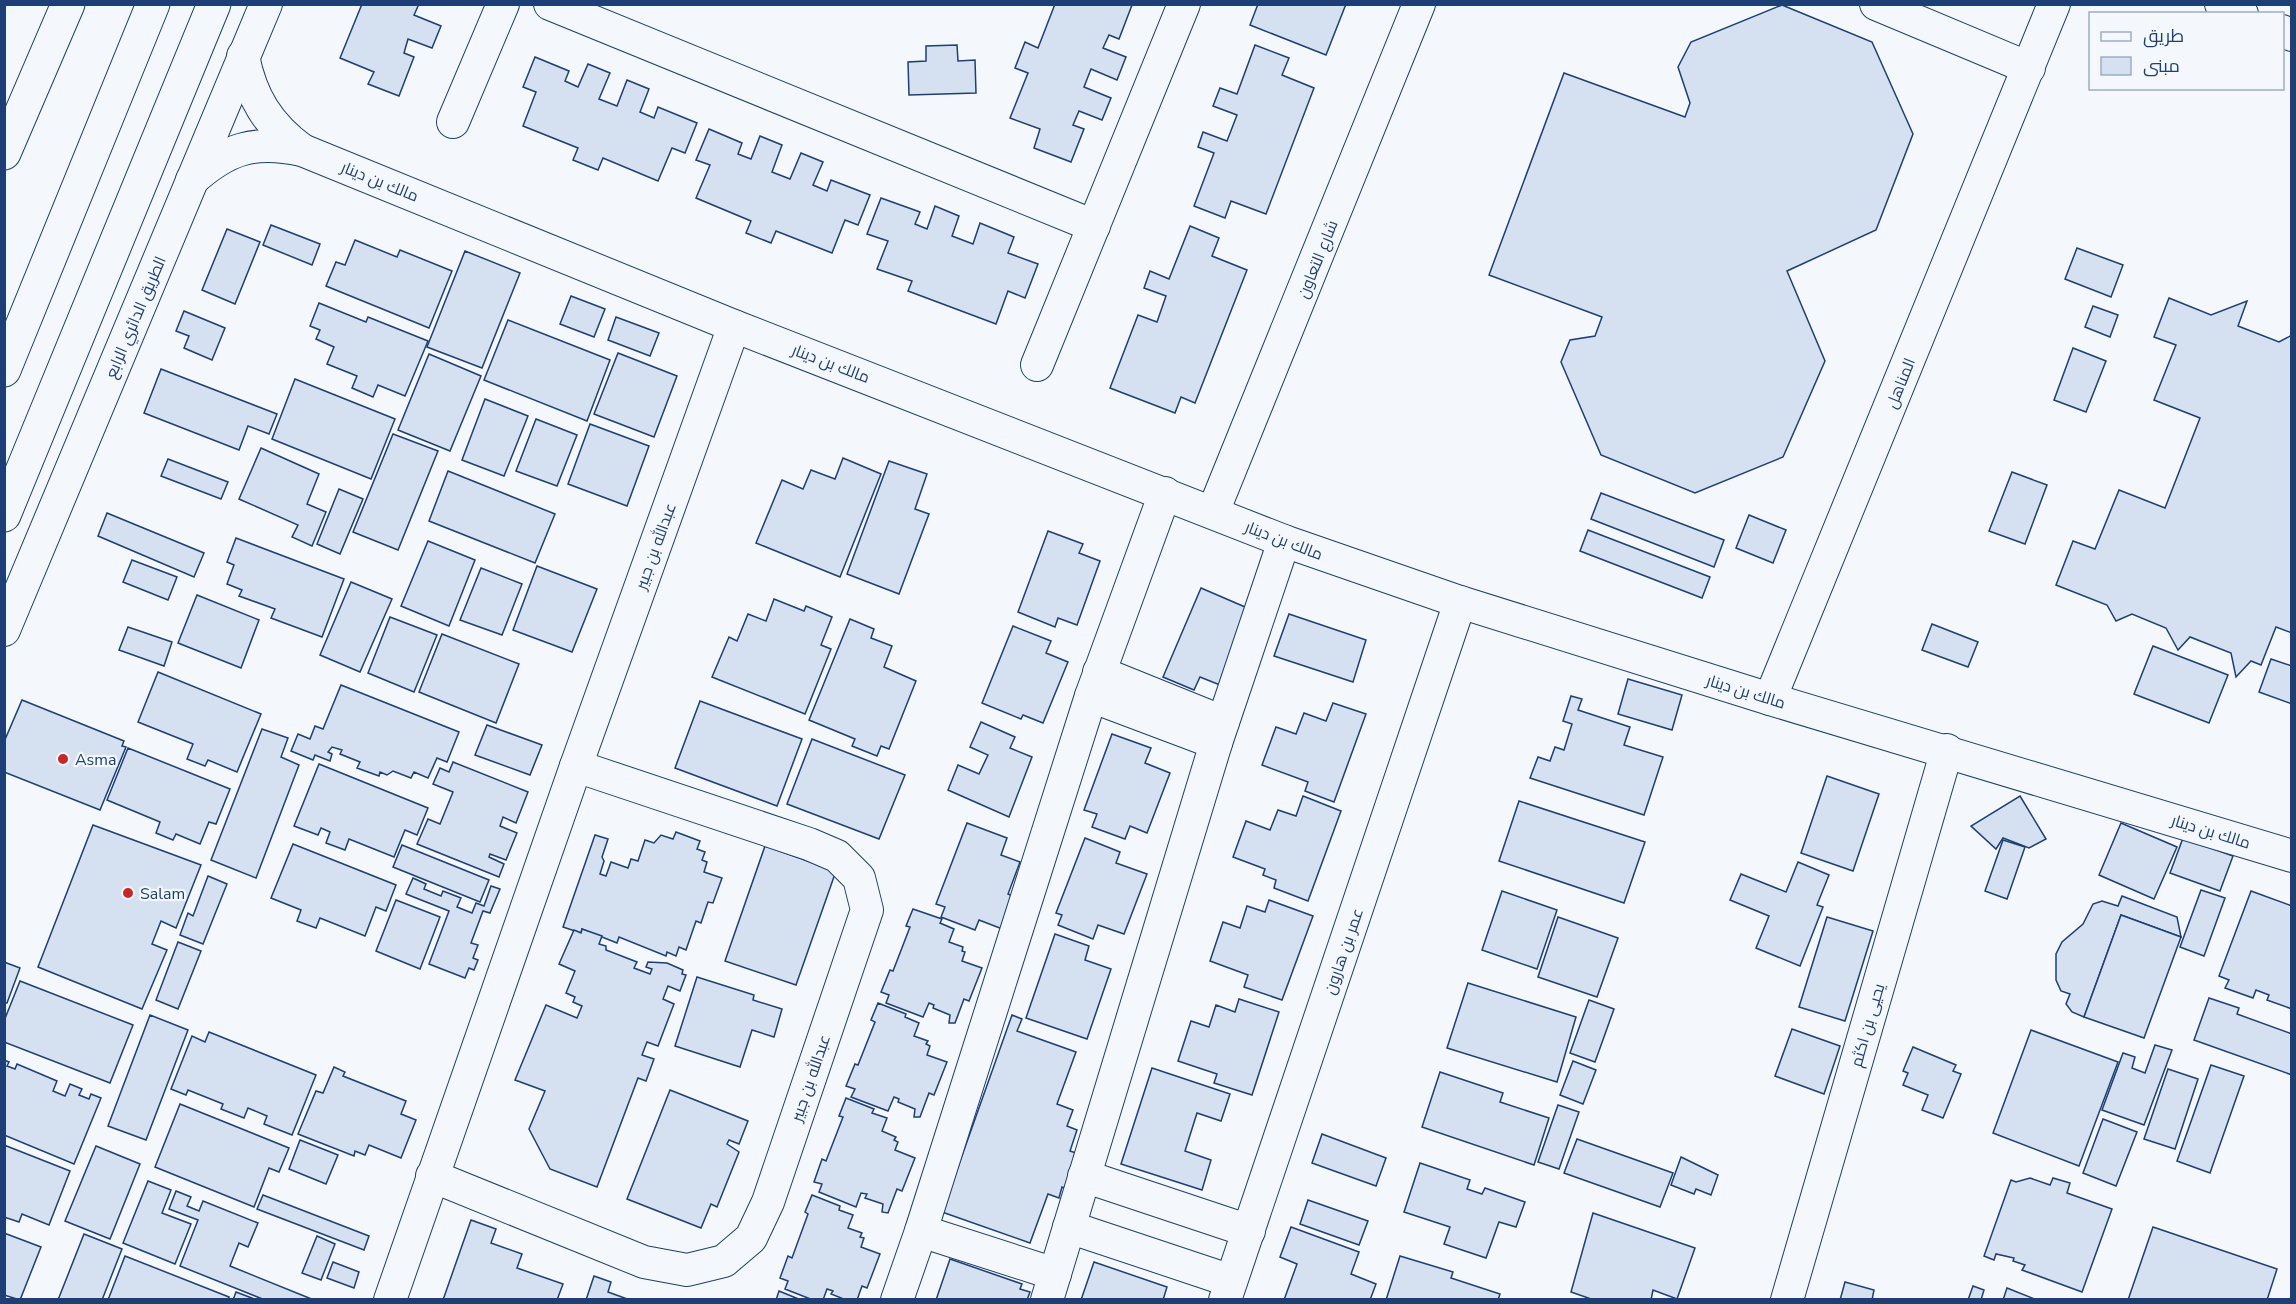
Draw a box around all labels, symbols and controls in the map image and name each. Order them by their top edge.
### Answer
legend [2089,12,2284,90]
text: طريق [2143,24,2184,48]
text: مبنى [2143,54,2180,78]
street label: مالك بن دينار [337,156,422,207]
street label: شارع التعاون [1292,217,1344,302]
street label: الطريق الدائري الرابع [100,253,173,383]
street label: مالك بن دينار [788,339,873,389]
street label: المناهل [1881,355,1921,412]
street label: عبدالله بن جبير [630,500,682,594]
street label: مالك بن دينار [1241,516,1326,566]
street label: مالك بن دينار [1702,669,1788,714]
place label: Asma [75,749,116,771]
marker: Asma [56,752,70,766]
street label: مالك بن دينار [2167,809,2253,854]
place label: Salam [140,883,185,905]
marker: Salam [121,886,135,900]
street label: عمر بن هارون [1319,905,1369,997]
street label: يحيى بن اكثم [1846,980,1891,1070]
street label: عبدالله بن جبير [785,1032,836,1126]

